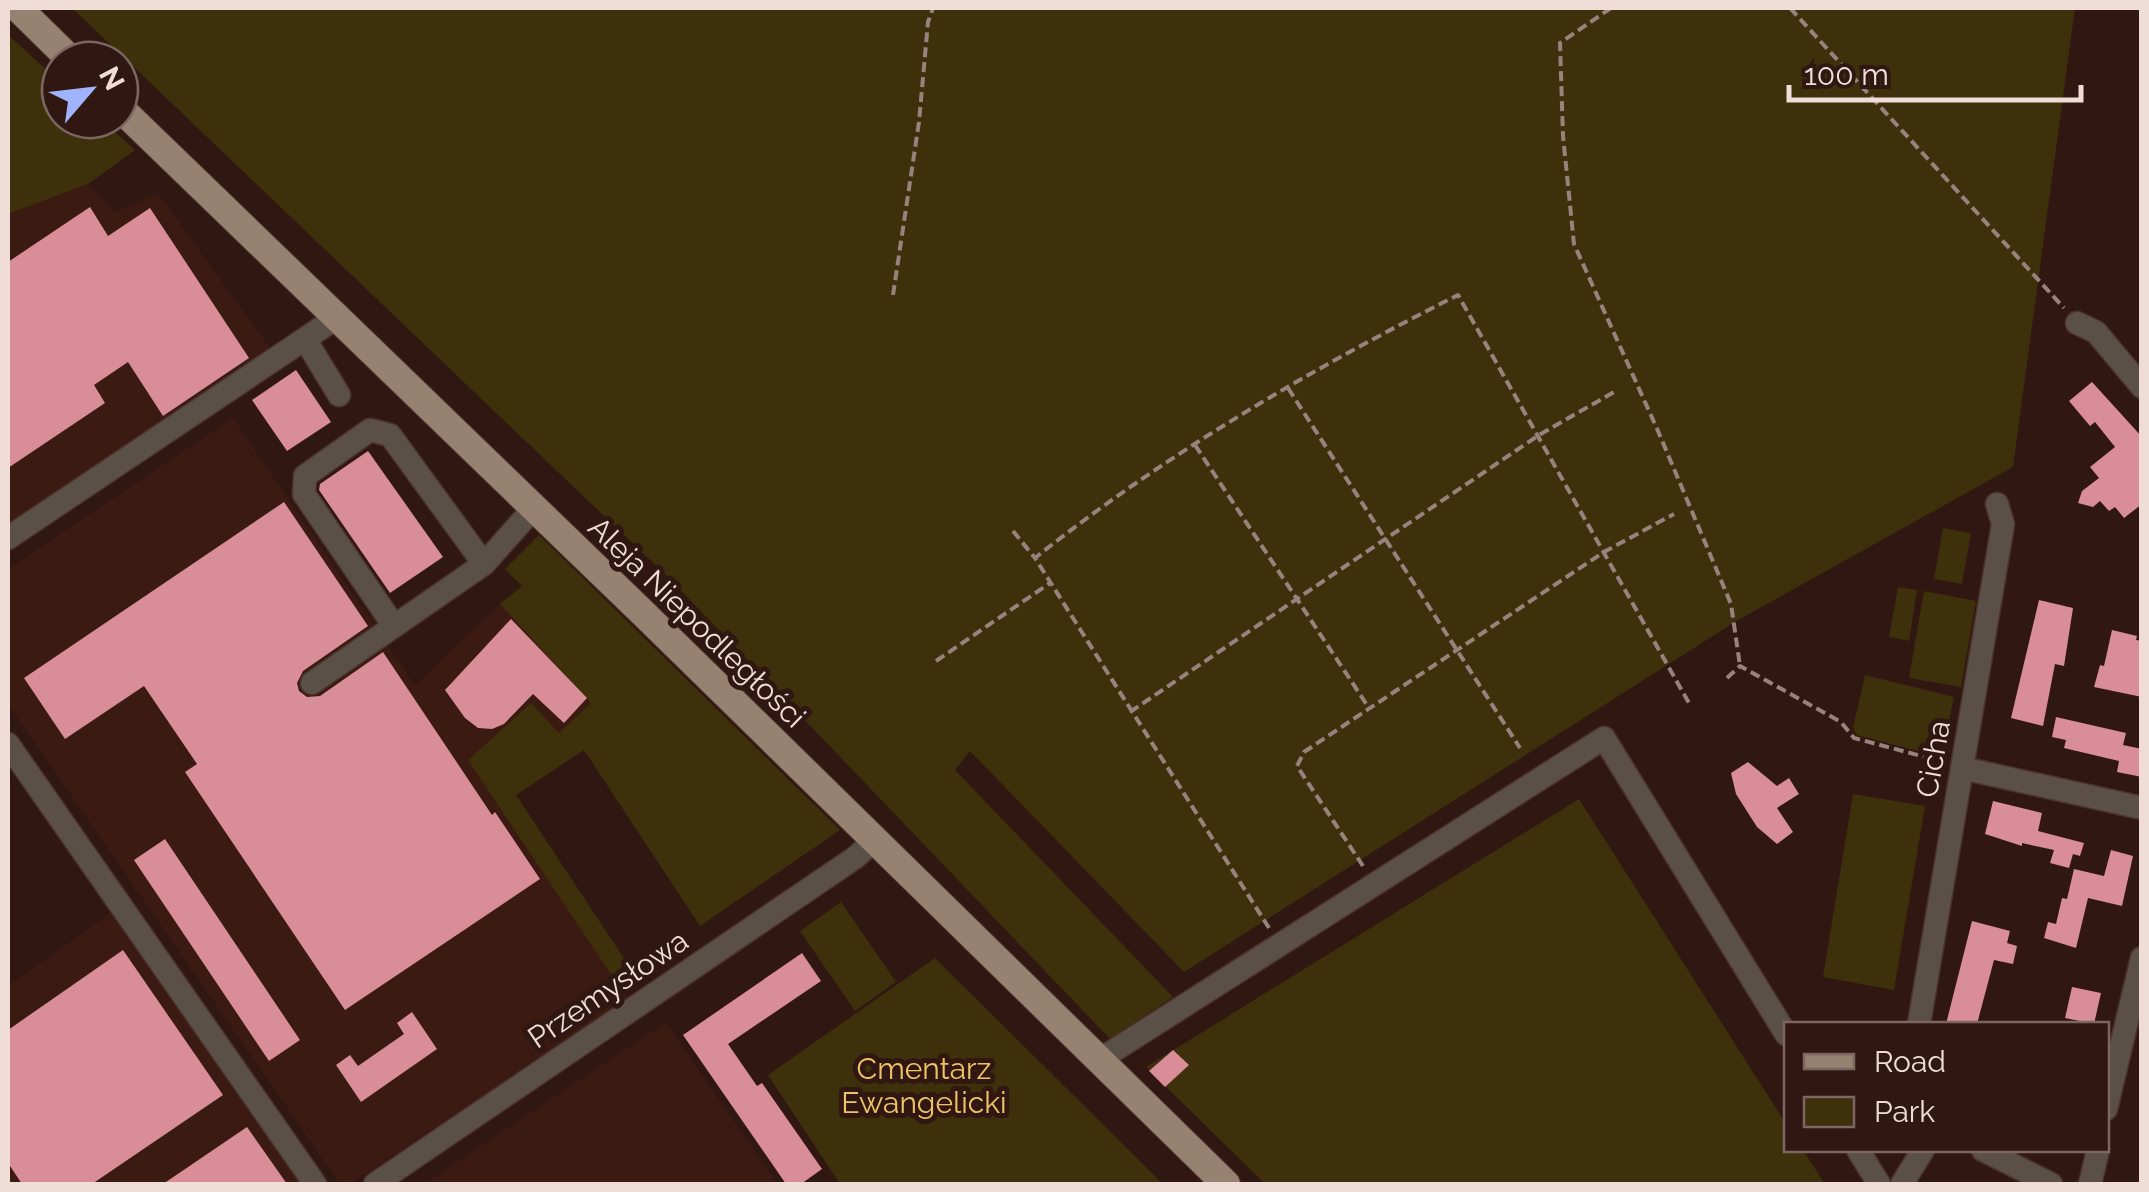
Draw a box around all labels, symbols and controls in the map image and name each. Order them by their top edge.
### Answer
north arrow [40,40,140,140]
scale bar [1789,40,2082,102]
text: 100 m [1804,57,1889,92]
text: N [92,61,131,96]
street label: Aleja Niepodległości [581,510,813,734]
street label: Cicha [1909,718,1957,800]
street label: Przemysłowa [521,923,695,1055]
legend [1784,1022,2109,1152]
text: Road [1874,1044,1946,1079]
park label: Cmentarz Ewangelicki [841,1051,1007,1120]
text: Park [1874,1094,1935,1129]

